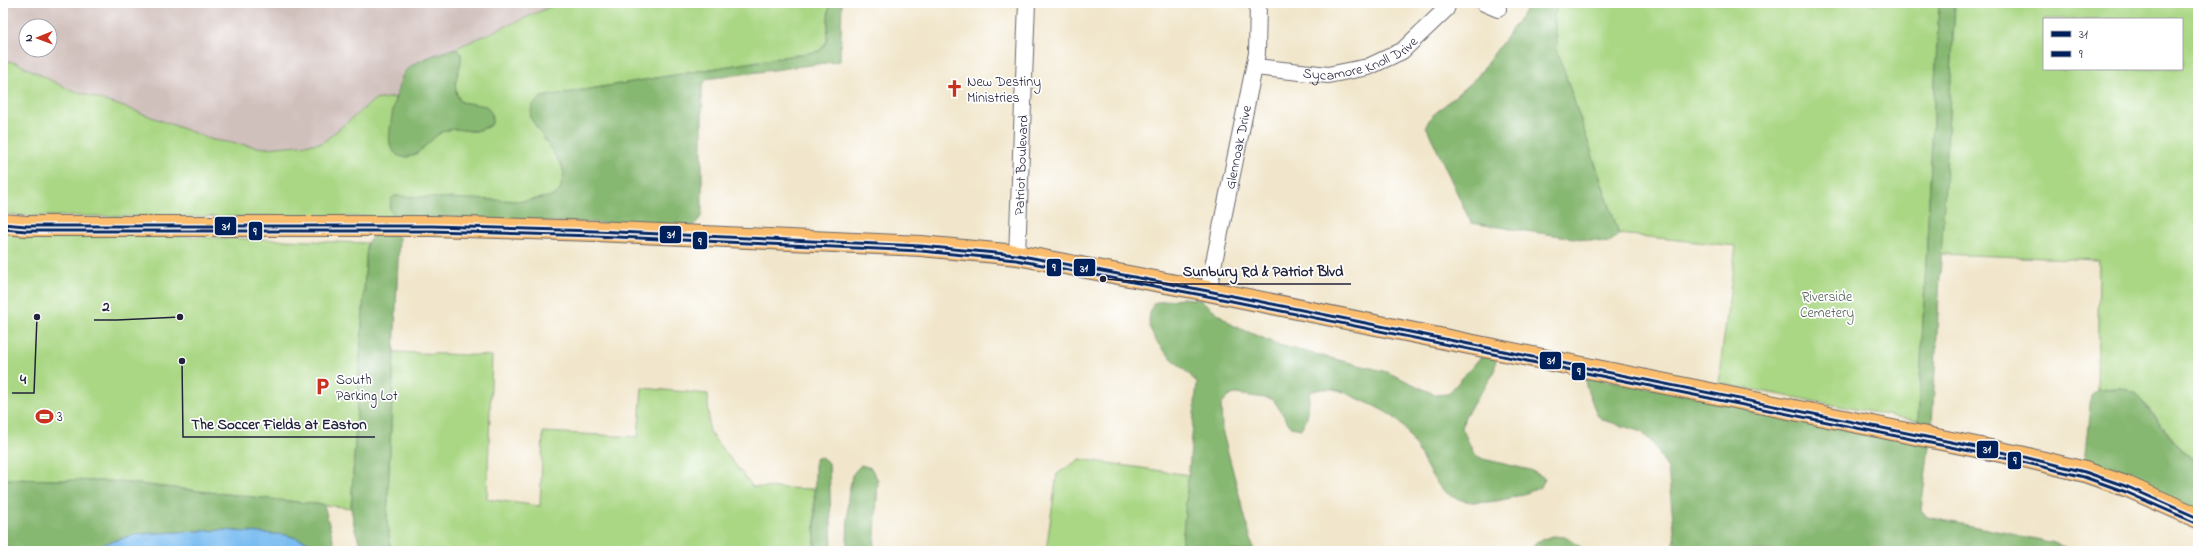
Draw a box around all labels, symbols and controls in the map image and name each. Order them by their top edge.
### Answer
north arrow [18,18,58,58]
legend [2043,18,2183,70]
text: 31 [2079,26,2088,44]
street label: Sycamore Knoll Drive [1302,32,1424,87]
text: N [21,34,37,42]
text: 9 [2079,46,2083,64]
place label: New Destiny Ministries [967,72,1041,109]
church icon: New Destiny Ministries [944,79,964,99]
street label: Glennoak Drive [1220,103,1258,191]
street label: Patriot Boulevard [1010,114,1035,216]
line badge: 31 [214,216,237,236]
text: 31 [221,219,231,235]
line badge: 9 [248,221,263,241]
text: 9 [252,224,257,240]
line badge: 31 [659,225,682,244]
text: 31 [666,227,676,243]
line badge: 9 [692,231,708,250]
text: 9 [697,234,702,250]
callout: Sunbury Rd & Patriot Blvd [1174,257,1351,284]
line badge: 9 [1046,258,1062,277]
line badge: 31 [1073,258,1096,277]
text: 9 [1051,260,1056,276]
text: 31 [1079,261,1089,277]
text: Sunbury Rd & Patriot Blvd [1183,261,1344,285]
park label: Riverside Cemetery [1800,287,1854,325]
callout: 2 [94,293,117,320]
text: 2 [101,296,110,318]
line badge: 31 [1539,351,1562,370]
text: 31 [1546,353,1556,369]
line badge: 9 [1571,362,1586,381]
text: 9 [1576,364,1581,380]
callout: 4 [12,366,34,393]
text: 4 [19,369,27,391]
place label: South Parking Lot [336,370,398,408]
parking icon: South Parking Lot [313,377,333,397]
sports icon: 3 [34,406,54,426]
place label: 3 [57,407,63,428]
callout: The Soccer Fields at Easton [183,410,375,437]
text: The Soccer Fields at Easton [191,414,367,436]
line badge: 31 [1976,440,1999,459]
text: 31 [1982,442,1992,458]
line badge: 9 [2007,451,2022,470]
text: 9 [2012,453,2017,469]

